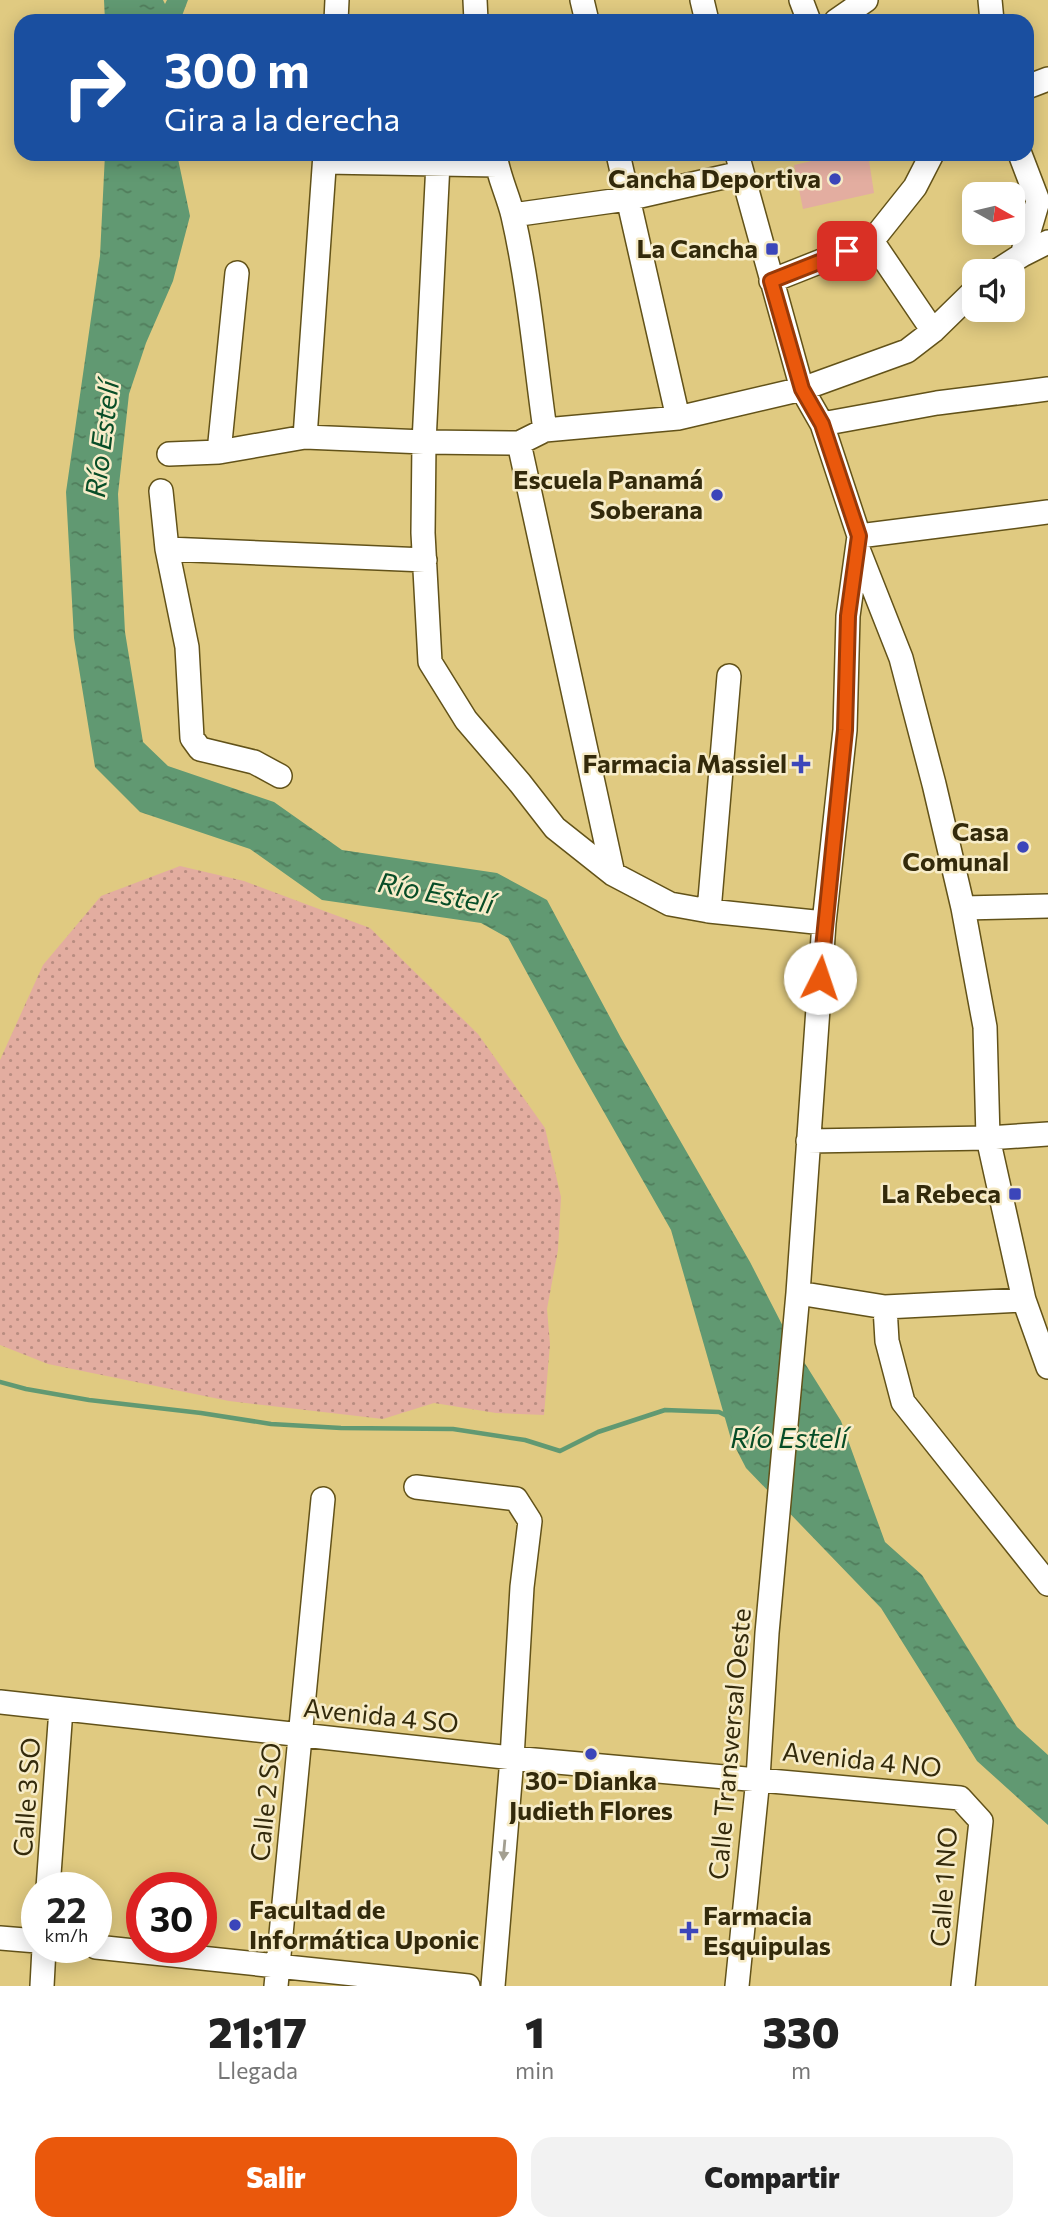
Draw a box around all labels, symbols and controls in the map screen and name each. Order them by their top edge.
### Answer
text: 300 m [164,38,310,98]
icon: right [49,42,140,133]
text: Gira a la derecha [164,98,400,138]
place label: Cancha Deportiva [608,162,821,193]
marker: Cancha Deportiva [827,171,843,187]
north arrow [962,182,1026,245]
map controls [962,182,1025,322]
pin [817,221,877,281]
place label: La Cancha [636,232,758,263]
icon: arrive [828,232,866,270]
marker: La Cancha [764,241,780,257]
button: sound [962,259,1025,322]
water label: Río Estelí [77,374,126,499]
place label: Escuela Panamá Soberana [513,463,703,524]
marker: Escuela Panamá Soberana [709,487,725,503]
place label: Farmacia Massiel [583,747,787,778]
marker: Farmacia Massiel [793,756,809,772]
place label: Casa Comunal [902,815,1009,876]
marker: Casa Comunal [1015,839,1031,855]
water label: Río Estelí [375,864,502,921]
position arrow [783,941,857,1015]
place label: La Rebeca [881,1177,1001,1208]
marker: La Rebeca [1007,1186,1023,1202]
water label: Río Estelí [730,1420,853,1454]
street label: Calle Transversal Oeste [701,1607,756,1881]
street label: Avenida 4 SO [302,1691,460,1738]
street label: Avenida 4 NO [781,1735,943,1782]
street label: Calle 3 SO [6,1736,45,1858]
street label: Calle 2 SO [243,1741,286,1863]
marker: 30- Dianka Judieth Flores [583,1746,599,1762]
place label: 30- Dianka Judieth Flores [509,1764,673,1825]
street label: Calle 1 NO [923,1826,962,1948]
one-way arrow [498,1839,509,1861]
speed limit sign: 30 [126,1872,217,1963]
text: 22 [47,1887,86,1930]
place label: Facultad de Informática Uponic [249,1893,479,1954]
place label: Farmacia Esquipulas [703,1899,831,1960]
marker: Facultad de Informática Uponic [227,1917,243,1933]
marker: Farmacia Esquipulas [681,1923,697,1939]
text: km/h [45,1924,88,1946]
text: 21:17 [208,2005,307,2057]
text: 1 [525,2005,544,2057]
text: 330 [762,2005,840,2057]
text: Llegada [217,2056,298,2084]
text: min [515,2056,554,2084]
text: m [791,2056,811,2084]
button: Salir [35,2137,517,2217]
button: Compartir [531,2137,1013,2217]

